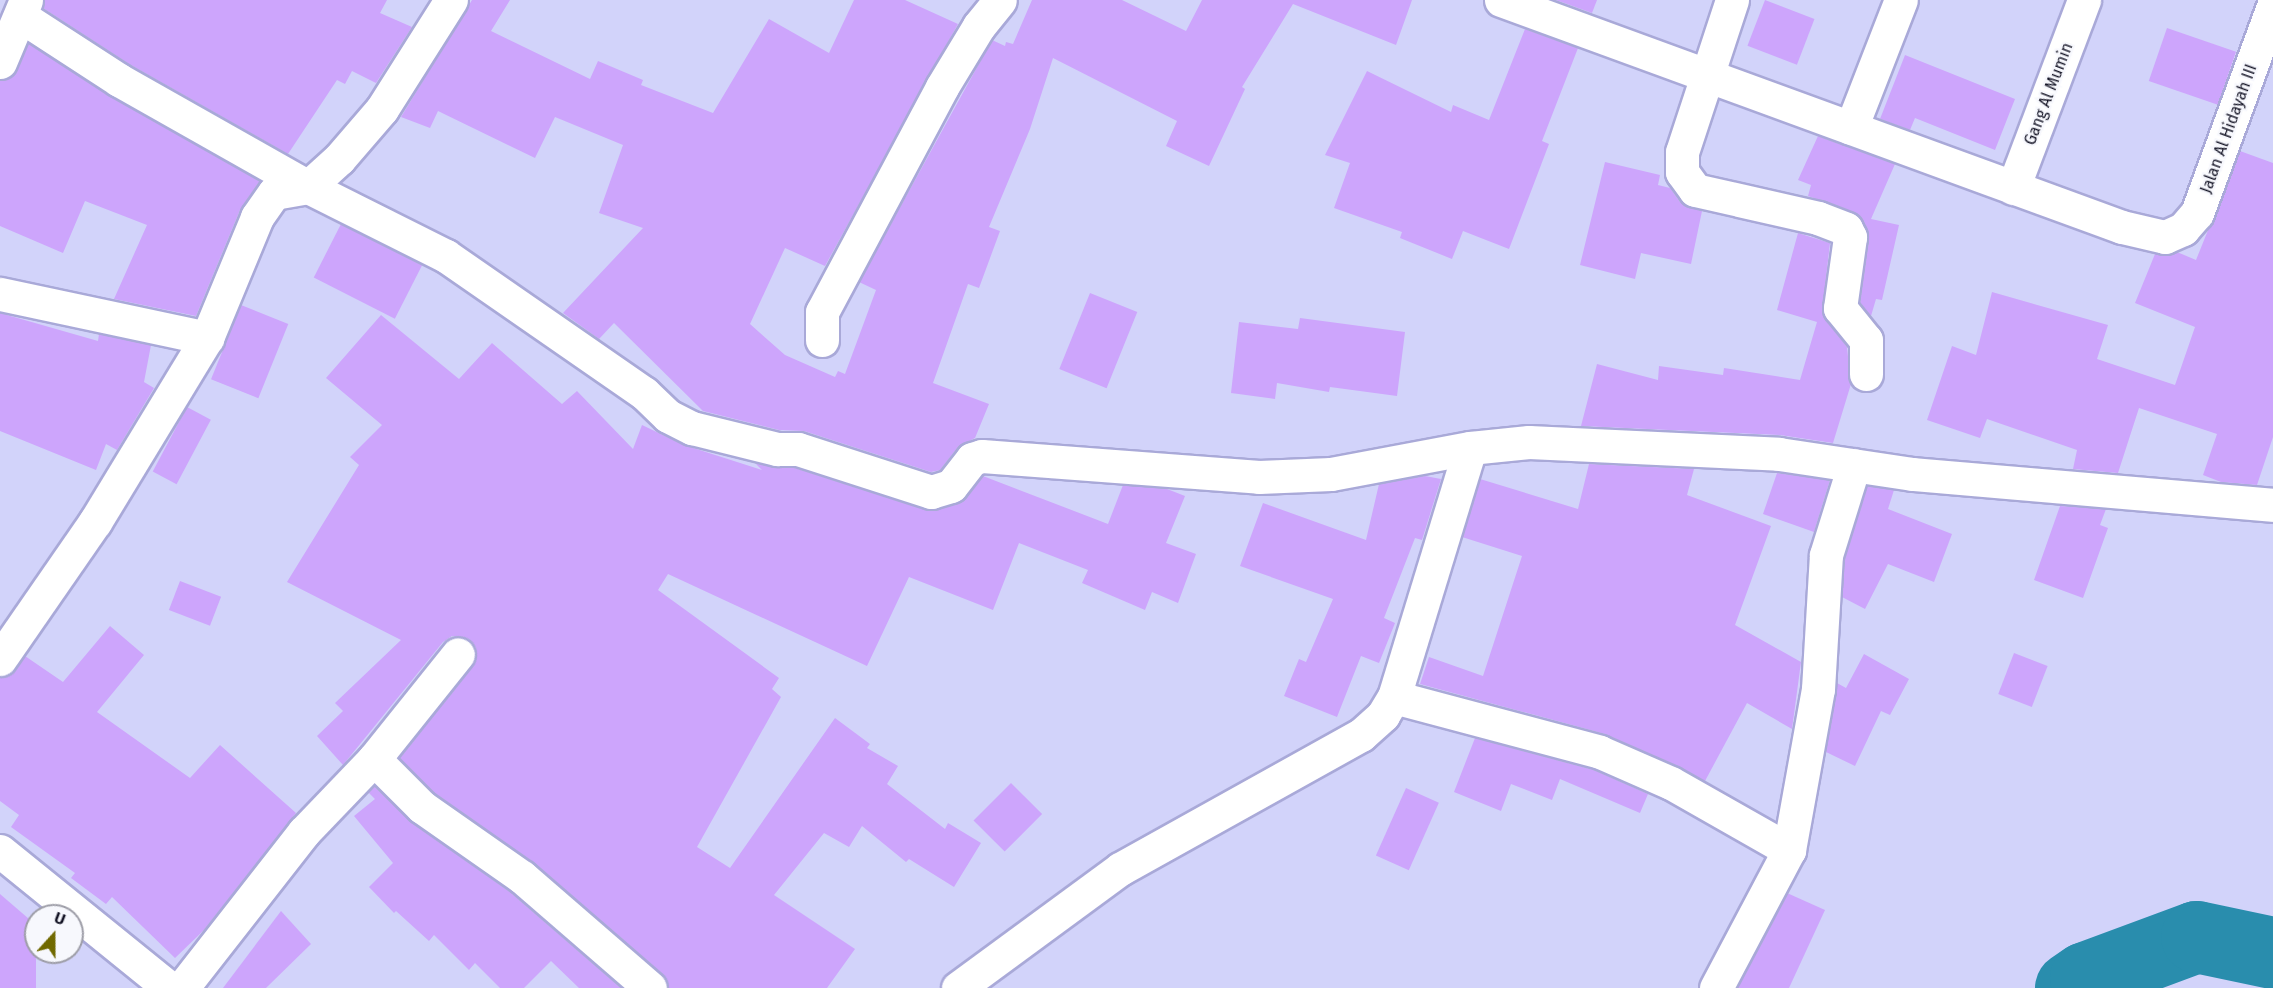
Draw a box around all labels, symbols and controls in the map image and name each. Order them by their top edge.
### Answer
street label: Gang Al Mumin [2021,40,2077,148]
street label: Jalan Al Hidayah III [2197,62,2261,196]
north arrow [24,904,84,964]
text: U [52,908,68,929]

